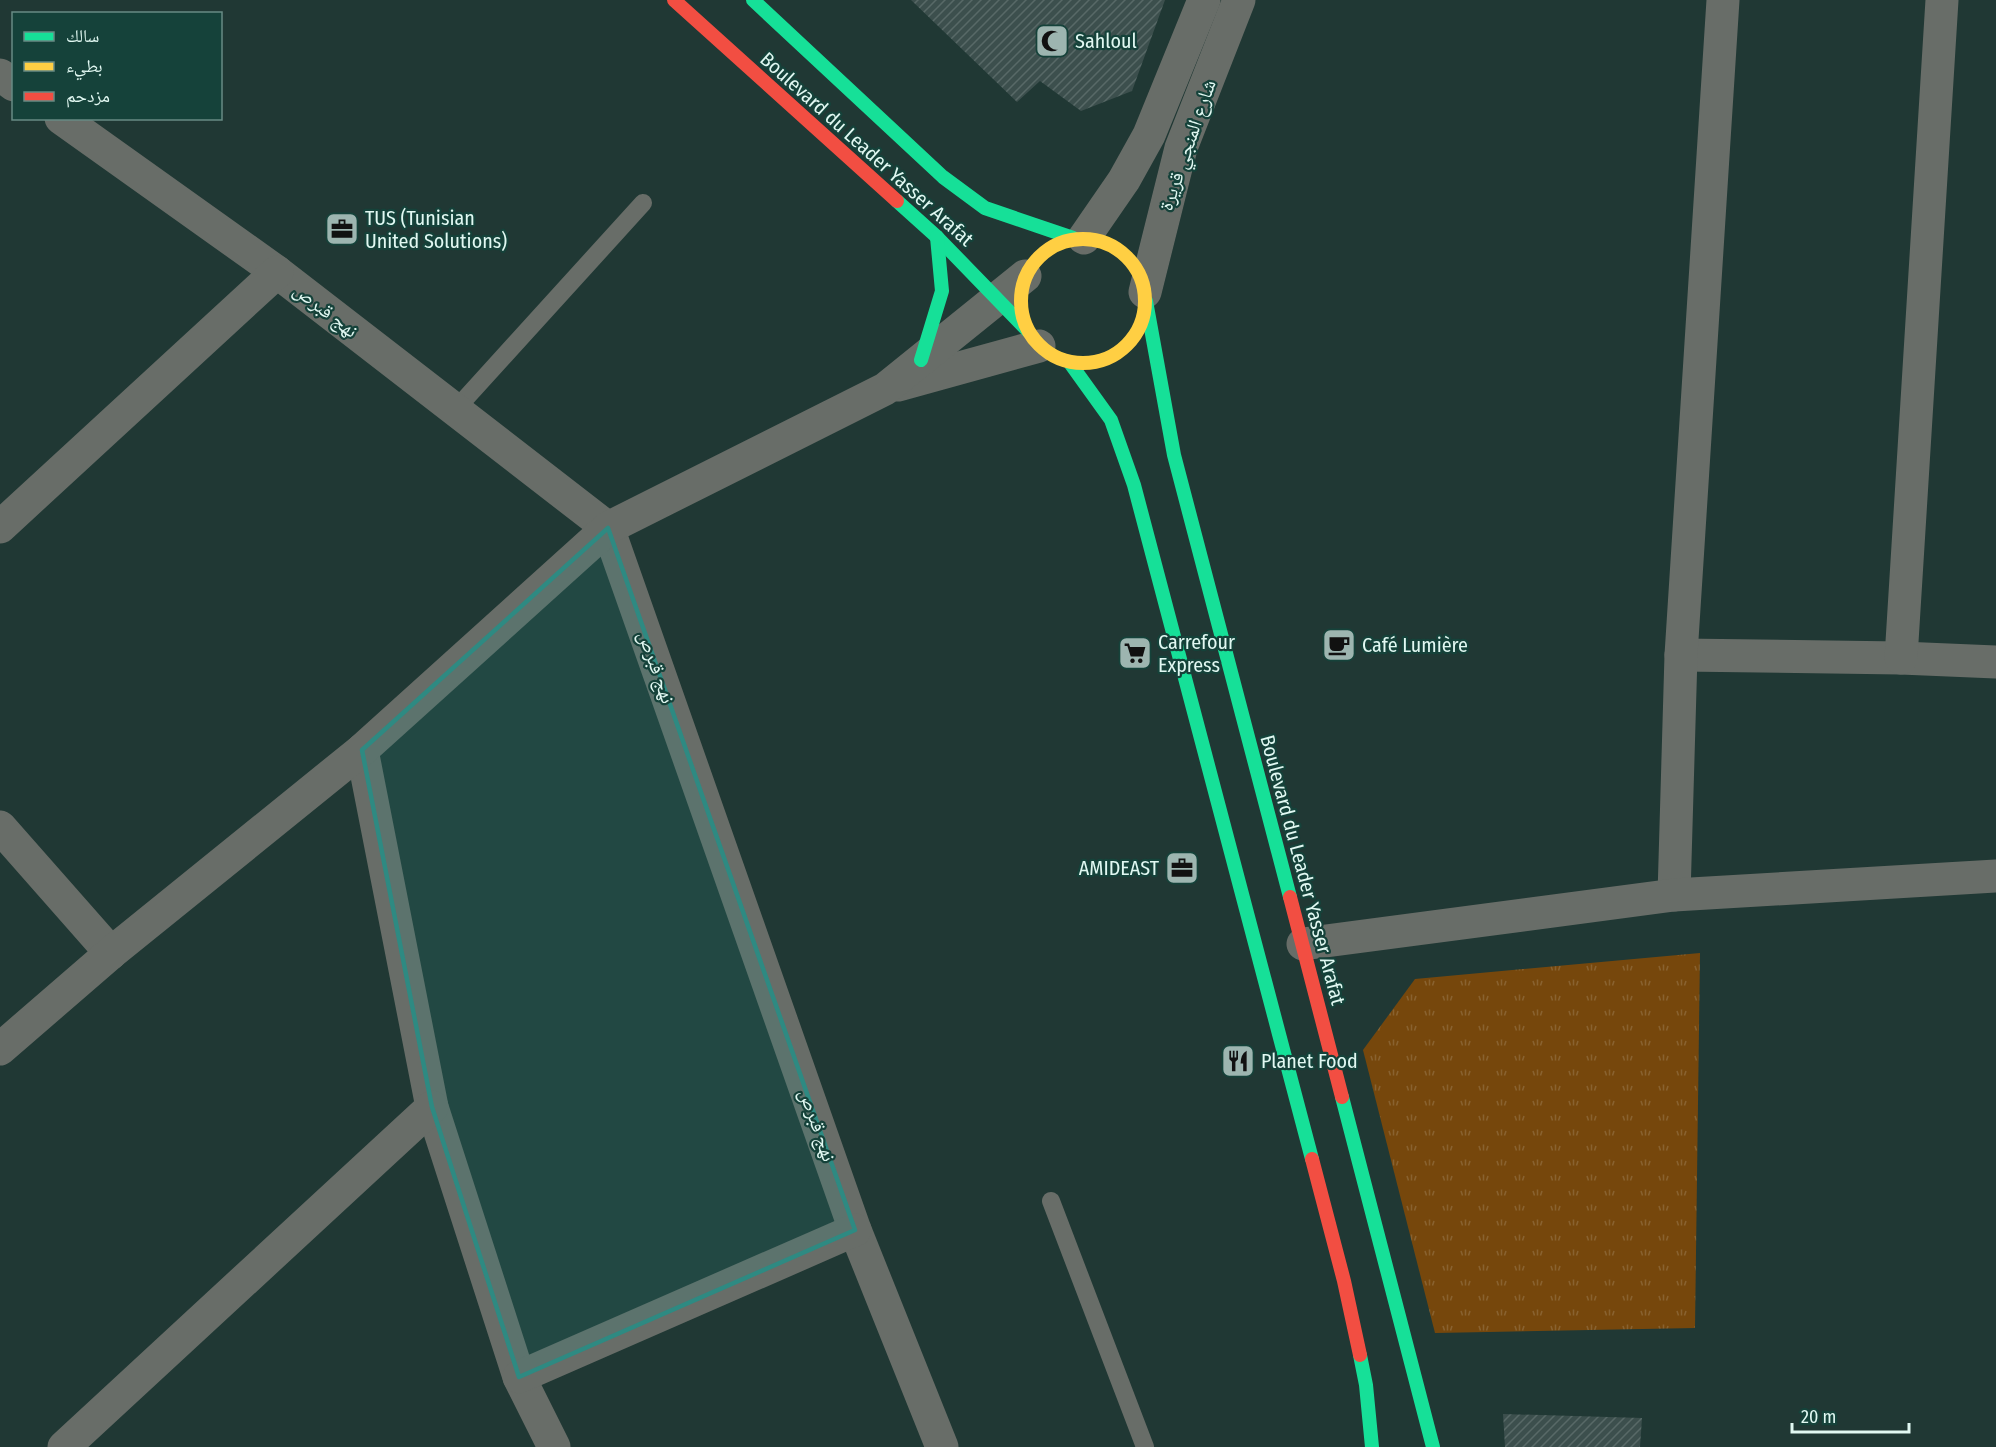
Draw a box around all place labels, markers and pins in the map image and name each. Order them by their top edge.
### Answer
mosque icon: Sahloul [1034,23,1070,59]
place label: Sahloul [1075,29,1137,53]
place label: TUS (Tunisian United Solutions) [365,206,507,253]
office icon: TUS (Tunisian United Solutions) [324,211,360,247]
cafe icon: Café Lumière [1321,627,1357,663]
place label: Carrefour Express [1158,630,1235,677]
place label: Café Lumière [1362,633,1468,657]
supermarket icon: Carrefour Express [1117,635,1153,671]
office icon: AMIDEAST [1164,850,1200,886]
place label: AMIDEAST [1079,856,1160,880]
restaurant icon: Planet Food [1220,1043,1256,1079]
place label: Planet Food [1261,1049,1358,1073]

